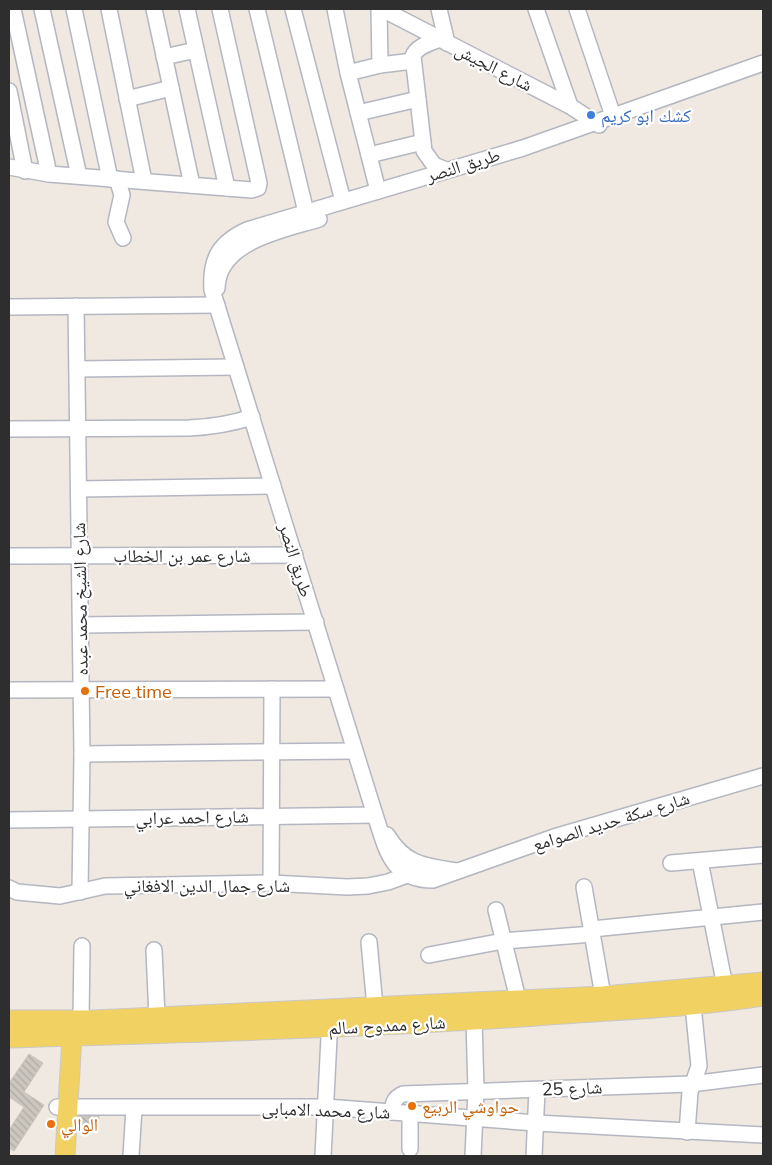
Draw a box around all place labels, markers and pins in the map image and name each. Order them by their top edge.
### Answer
place label: كشك ابو كريم [601,104,692,128]
marker: كشك ابو كريم [585,109,597,121]
place label: Free time [95,680,172,703]
marker: Free time [79,685,91,697]
place label: حواوشي الربيع [422,1095,519,1121]
marker: حواوشي الربيع [406,1100,418,1112]
place label: الوالي [61,1113,98,1139]
marker: الوالي [45,1118,57,1130]

